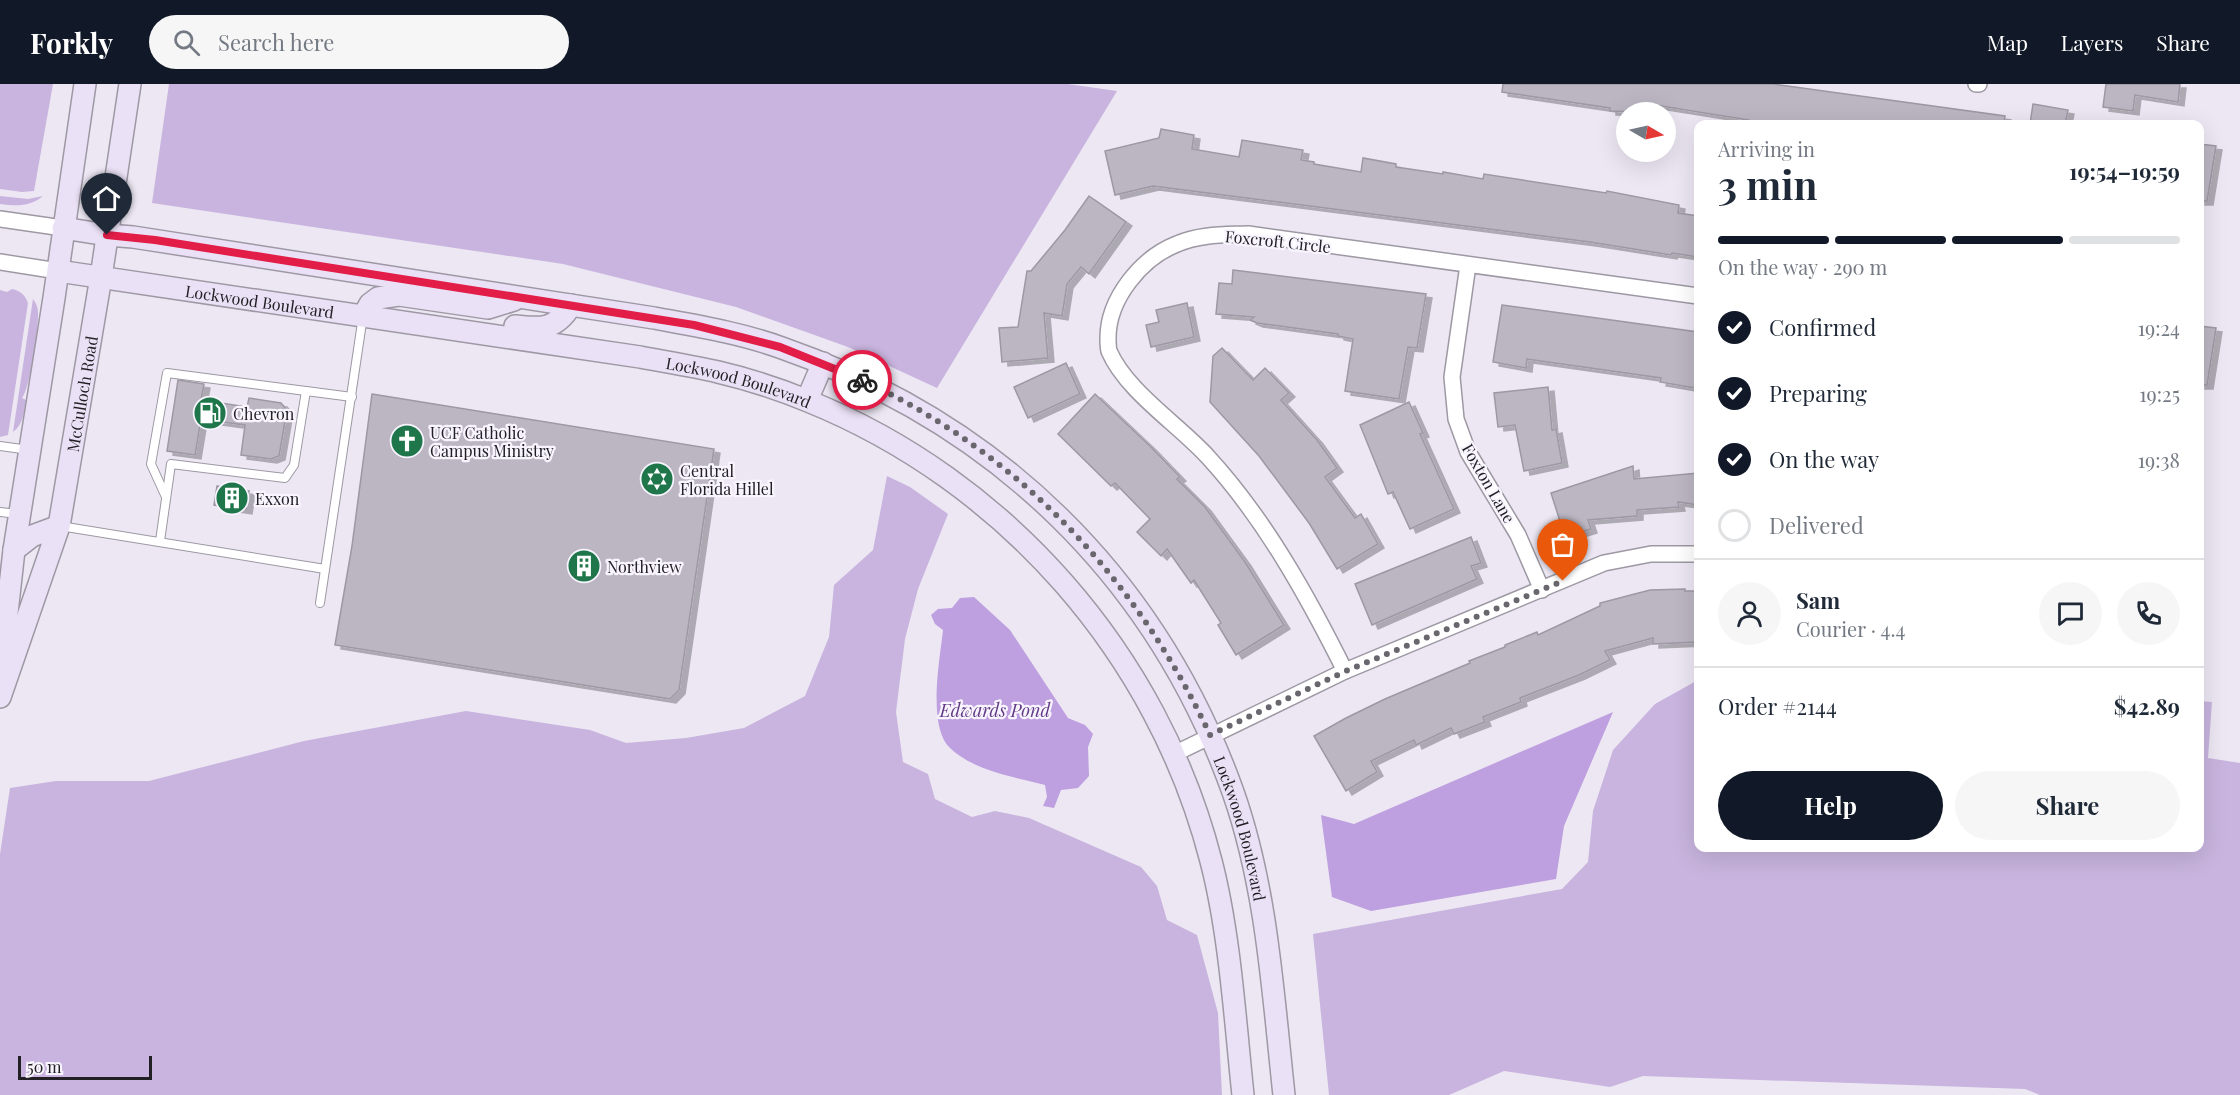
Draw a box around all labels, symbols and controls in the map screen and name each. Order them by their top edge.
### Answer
search box [149,15,569,69]
text: Forkly [30,24,113,61]
icon: search [170,26,203,59]
text: Search here [218,27,334,57]
text: Map [1987,28,2028,56]
text: Layers [2061,28,2123,56]
text: Share [2156,28,2210,56]
north arrow [1616,102,1676,162]
map controls [1616,102,1676,162]
text: Arriving in [1718,135,1815,162]
text: 19:54–19:59 [2069,156,2180,186]
text: 3 min [1718,158,1817,210]
pin [81,173,132,235]
icon: home [90,182,123,215]
street label: Foxcroft Circle [1224,225,1332,257]
text: On the way · 290 m [1718,253,1887,280]
street label: Lockwood Boulevard [184,279,336,322]
icon: check [1718,311,1751,344]
text: Confirmed [1769,312,1876,342]
text: 19:24 [2138,314,2180,341]
street label: McCulloch Road [61,334,101,453]
courier [832,350,892,410]
street label: Lockwood Boulevard [664,351,814,412]
icon: bike [846,364,879,397]
icon: check [1718,377,1751,410]
text: Preparing [1769,378,1867,408]
text: 19:25 [2139,380,2180,407]
fuel station icon: Chevron [192,395,228,431]
place label: Chevron [233,403,295,424]
place label: UCF Catholic Campus Ministry [430,422,554,461]
church icon: UCF Catholic Campus Ministry [389,423,425,459]
street label: Foxton Lane [1458,439,1520,527]
icon: check [1718,443,1751,476]
text: On the way [1769,444,1879,474]
text: 19:38 [2138,446,2180,473]
place label: Central Florida Hillel [680,460,774,499]
synagogue icon: Central Florida Hillel [639,461,675,497]
building icon: Exxon [214,480,250,516]
place label: Exxon [255,488,300,509]
text: Delivered [1769,510,1864,540]
pin [1537,519,1588,581]
icon: bag [1546,528,1579,561]
building icon: Northview [566,548,602,584]
place label: Northview [607,556,682,577]
button: person [1718,582,1781,645]
button: chat [2039,582,2102,645]
button: phone [2117,582,2180,645]
text: Sam [1796,585,1840,615]
text: Courier · 4.4 [1796,615,1905,642]
text: Order #2144 [1718,691,1837,721]
text: $42.89 [2114,691,2180,721]
water label: Edwards Pond [939,698,1051,722]
street label: Lockwood Boulevard [1210,753,1271,903]
button: Help [1718,771,1943,840]
button: Share [1955,771,2180,840]
scale bar [18,1053,152,1080]
text: 50 m [27,1056,61,1077]

